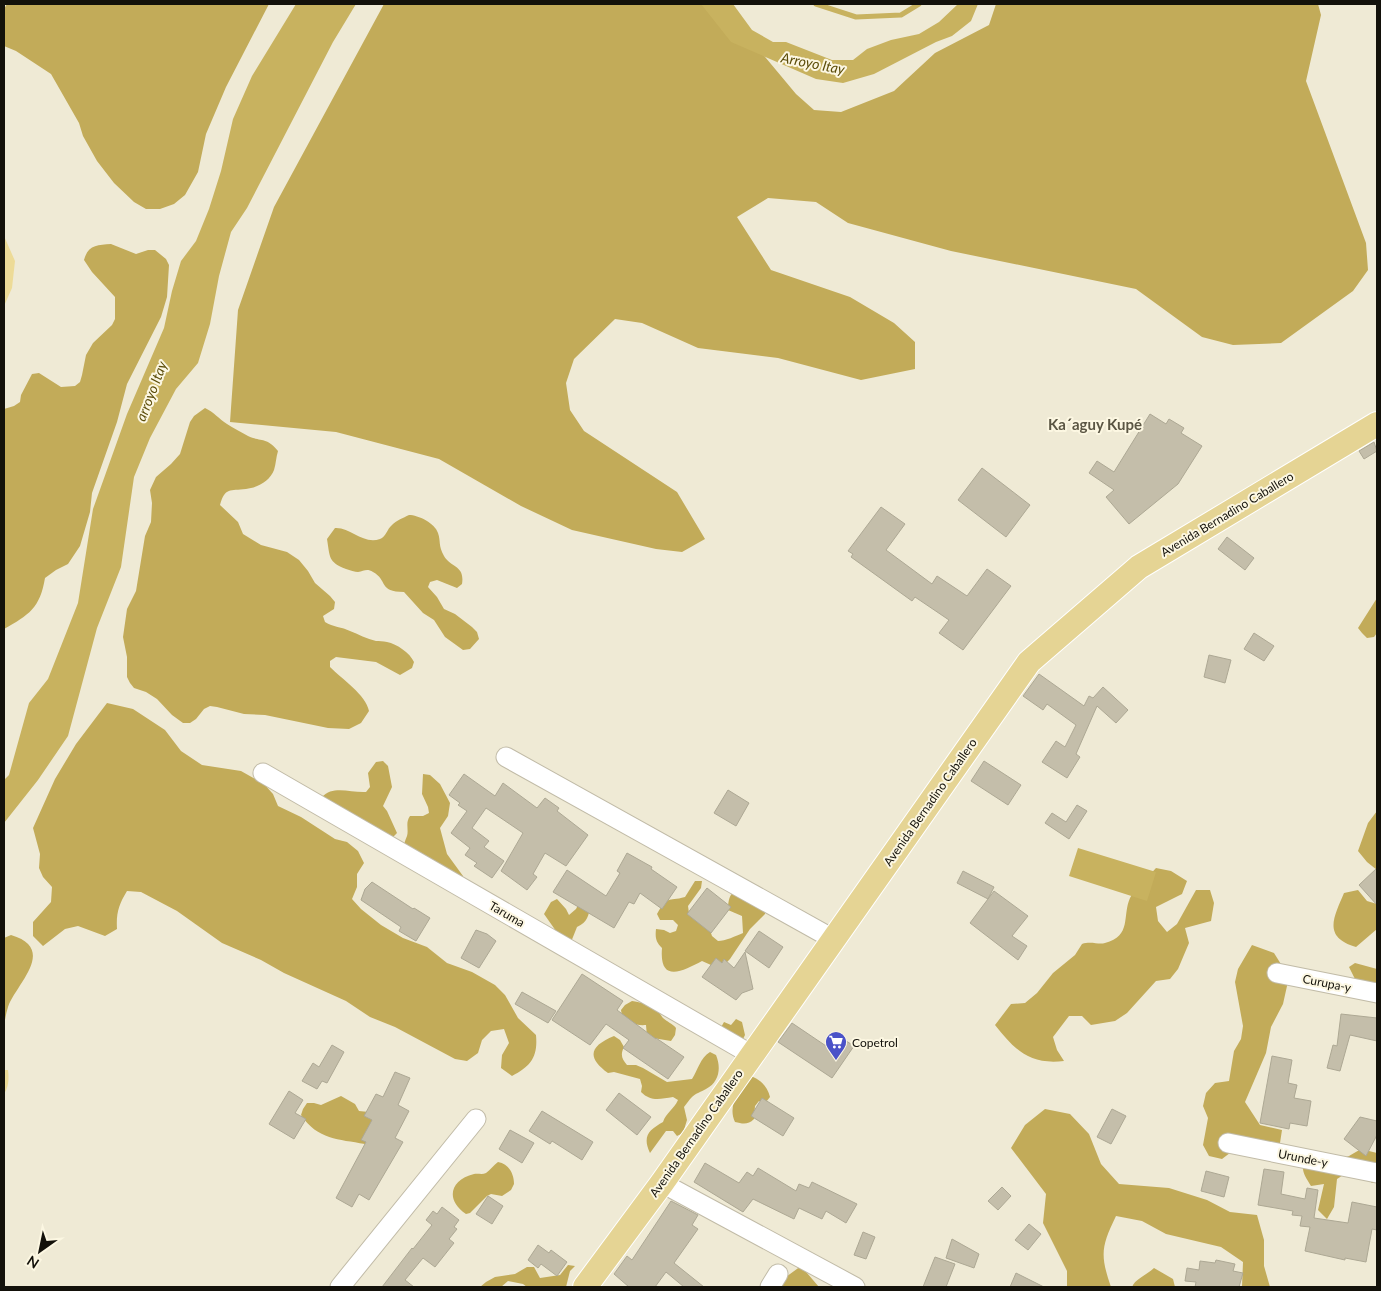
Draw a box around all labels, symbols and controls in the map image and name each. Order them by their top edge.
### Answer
water label: Arroyo Itay [779,48,847,78]
water label: arroyo Itay [132,358,170,423]
district label: Ka´aguy Kupé [1048,415,1142,433]
street label: Avenida Bernadino Caballero [1158,468,1296,560]
street label: Avenida Bernadino Caballero [880,735,980,869]
street label: Taruma [487,898,527,930]
street label: Curupa-y [1302,971,1353,995]
supermarket icon: Copetrol [824,1030,848,1061]
place label: Copetrol [852,1035,898,1050]
street label: Avenida Bernadino Caballero [646,1066,746,1200]
street label: Urunde-y [1277,1146,1330,1170]
north arrow [15,1226,65,1276]
text: N [23,1252,42,1272]

